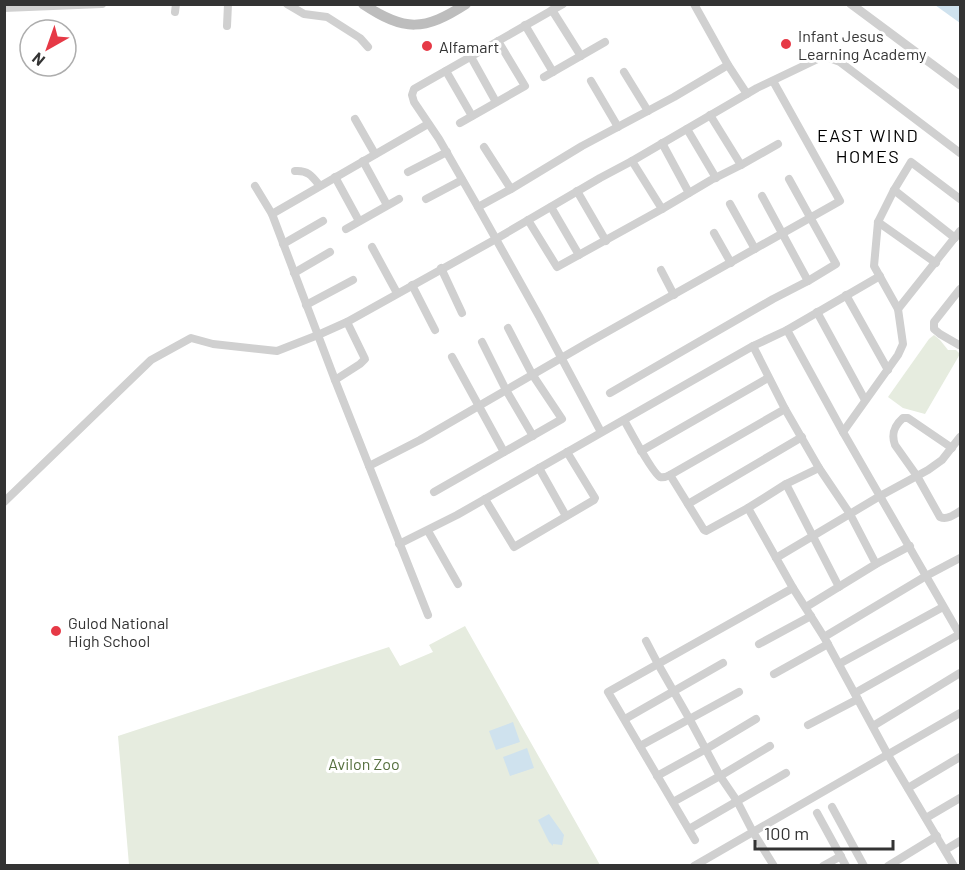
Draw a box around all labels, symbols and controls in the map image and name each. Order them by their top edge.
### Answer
north arrow [18,18,78,78]
place label: Infant Jesus Learning Academy [798,26,927,63]
place label: Alfamart [439,37,499,56]
marker: Infant Jesus Learning Academy [779,37,793,51]
marker: Alfamart [420,39,434,53]
text: N [28,49,48,71]
district label: EAST WIND HOMES [817,124,919,167]
place label: Gulod National High School [68,613,169,650]
marker: Gulod National High School [49,624,63,638]
park label: Avilon Zoo [328,754,400,773]
scale bar [755,813,893,851]
text: 100 m [764,822,809,844]

